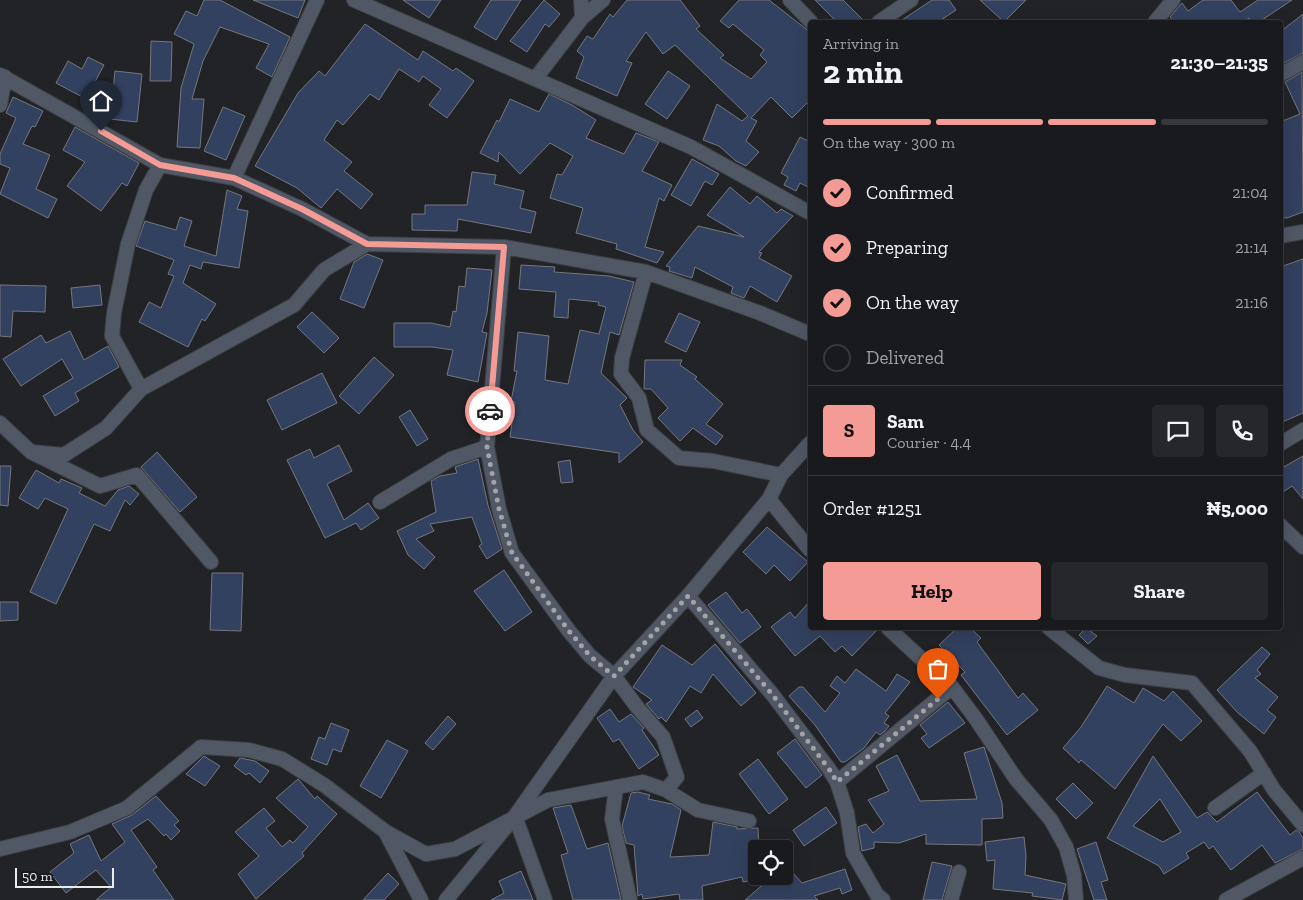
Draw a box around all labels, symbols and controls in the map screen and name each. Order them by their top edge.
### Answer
text: Arriving in [823,34,899,53]
text: 21:30–21:35 [1170,51,1268,74]
text: 2 min [823,53,903,91]
pin [80,80,122,131]
icon: home [87,87,115,115]
text: On the way · 300 m [823,133,955,152]
icon: check [823,179,851,207]
text: Confirmed [866,181,953,204]
text: 21:04 [1232,183,1268,202]
icon: check [823,234,851,262]
text: Preparing [866,236,948,259]
text: 21:14 [1235,238,1268,257]
icon: check [823,289,851,317]
text: On the way [866,291,959,314]
text: 21:16 [1235,293,1268,312]
text: Delivered [866,346,944,369]
courier [465,386,515,436]
icon: car [476,397,504,425]
button: chat [1152,405,1204,457]
button: phone [1216,405,1268,457]
text: Sam [887,410,924,433]
text: S [844,419,854,442]
text: Courier · 4.4 [887,433,971,452]
text: Order #1251 [823,497,922,520]
text: ₦5,000 [1206,497,1268,520]
button: Help [823,562,1041,620]
button: Share [1051,562,1268,620]
pin [917,648,959,699]
icon: bag [924,655,952,683]
map controls [748,840,793,885]
button: locate [748,840,793,885]
scale bar [15,865,114,888]
text: 50 m [22,868,53,885]

